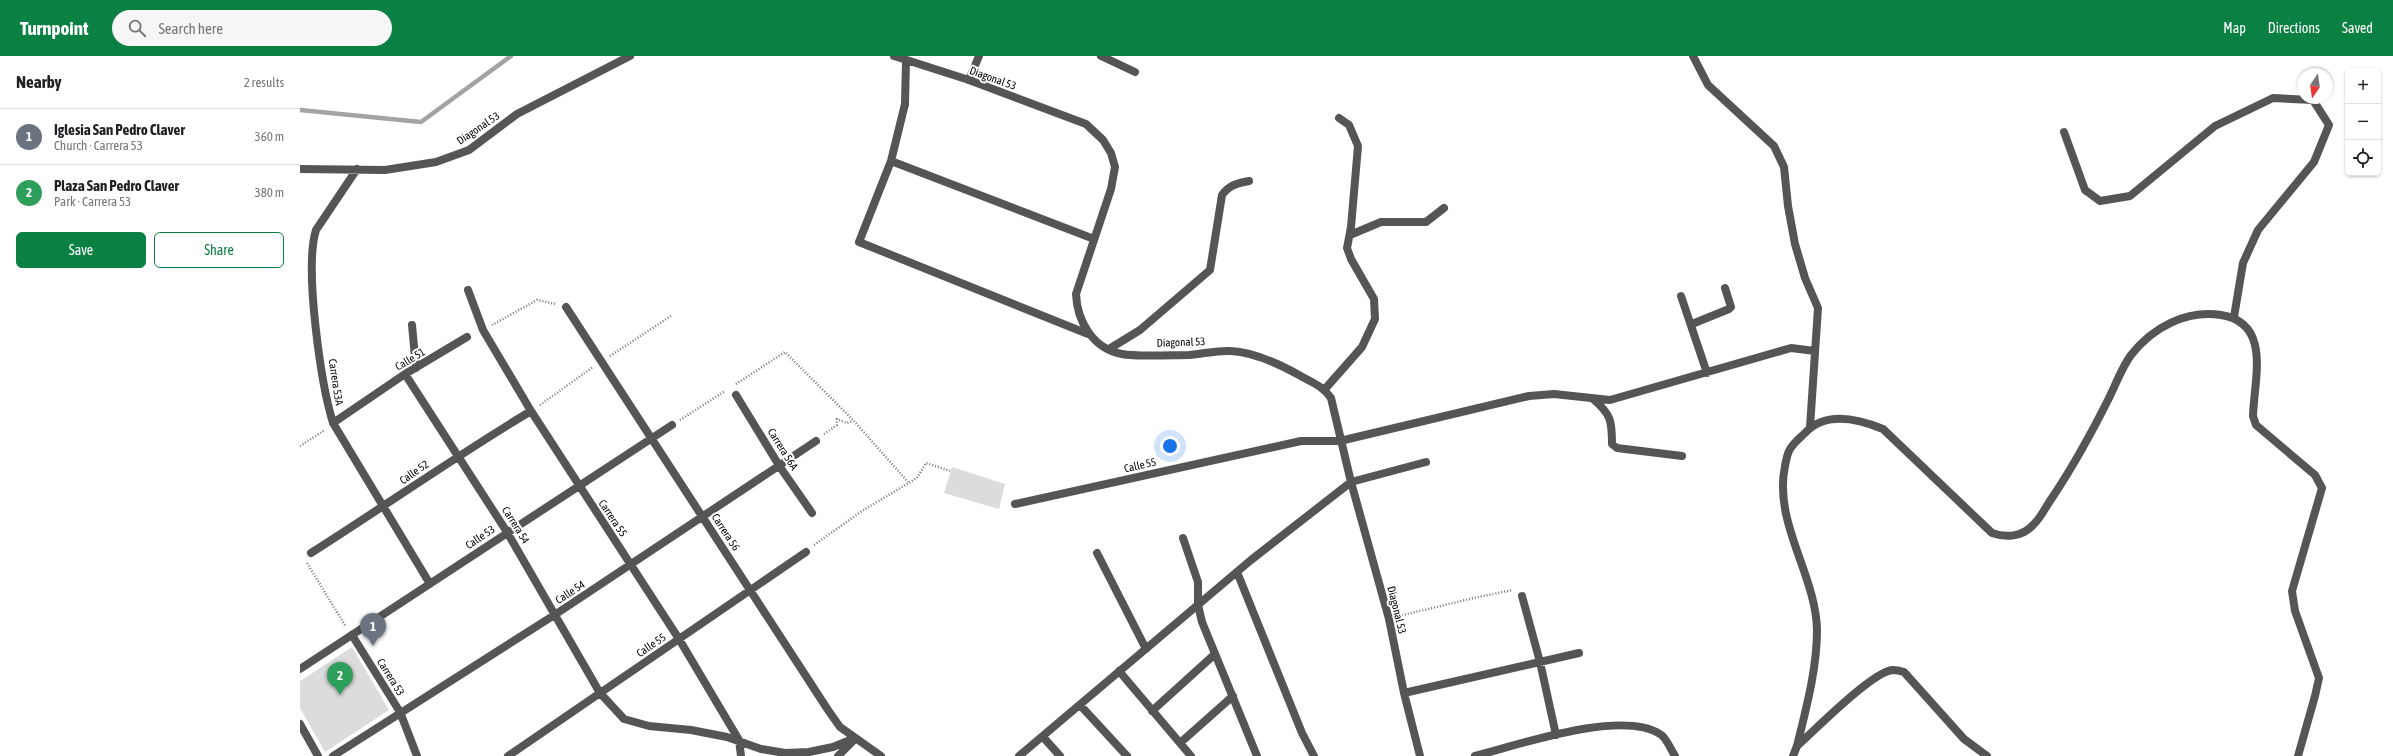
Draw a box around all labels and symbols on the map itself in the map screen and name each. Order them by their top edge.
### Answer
street label: Diagonal 53 [968,64,1018,92]
north arrow [2297,68,2333,104]
street label: Diagonal 53 [454,109,502,147]
street label: Diagonal 53 [1156,335,1206,349]
street label: Calle 51 [393,345,427,373]
street label: Carrera 53A [326,358,346,407]
street label: Carrera 56A [765,426,801,473]
your location [1160,436,1180,456]
street label: Calle 55 [1123,455,1157,475]
street label: Calle 52 [397,458,431,486]
street label: Carrera 55 [596,497,630,539]
street label: Carrera 54 [500,504,532,546]
street label: Carrera 56 [710,511,742,553]
street label: Calle 53 [463,523,497,551]
street label: Calle 54 [553,578,587,606]
street label: Diagonal 53 [1385,585,1409,635]
pin: 1 [360,613,386,646]
street label: Calle 55 [634,631,668,659]
street label: Carrera 53 [375,656,407,698]
pin: 2 [327,662,353,695]

